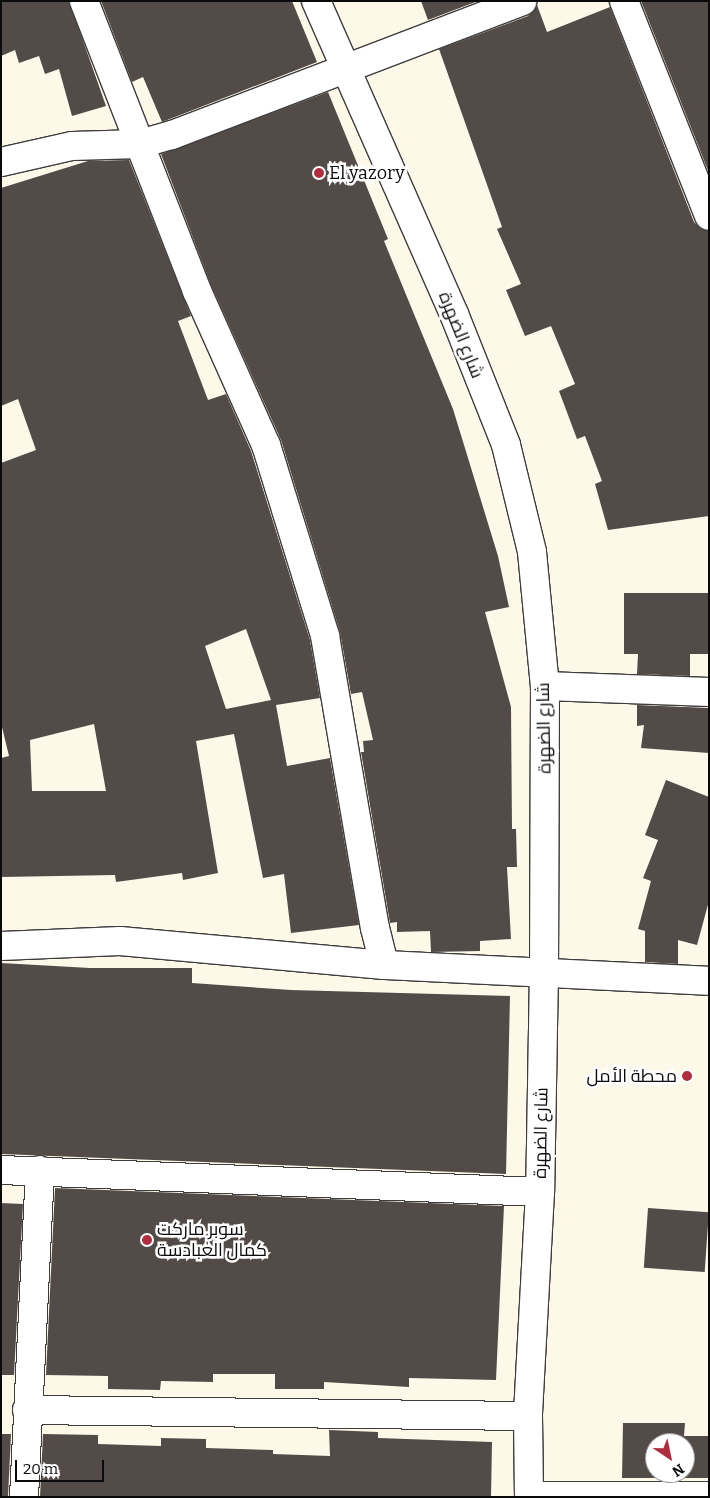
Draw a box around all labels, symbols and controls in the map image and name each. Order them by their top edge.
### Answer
place label: El yazory [329,162,405,184]
marker: El yazory [313,167,325,179]
street label: شارع الضهرة [434,289,488,381]
street label: شارع الضهرة [532,682,556,774]
place label: محطة الأمل [587,1065,677,1087]
marker: محطة الأمل [681,1070,693,1082]
street label: شارع الضهرة [529,1087,553,1179]
place label: سوبر ماركت كمال العبادسة [157,1219,267,1262]
marker: سوبر ماركت كمال العبادسة [141,1234,153,1246]
north arrow [645,1433,695,1483]
scale bar [18,1450,106,1482]
text: 20 m [23,1460,58,1478]
text: N [669,1460,687,1480]

